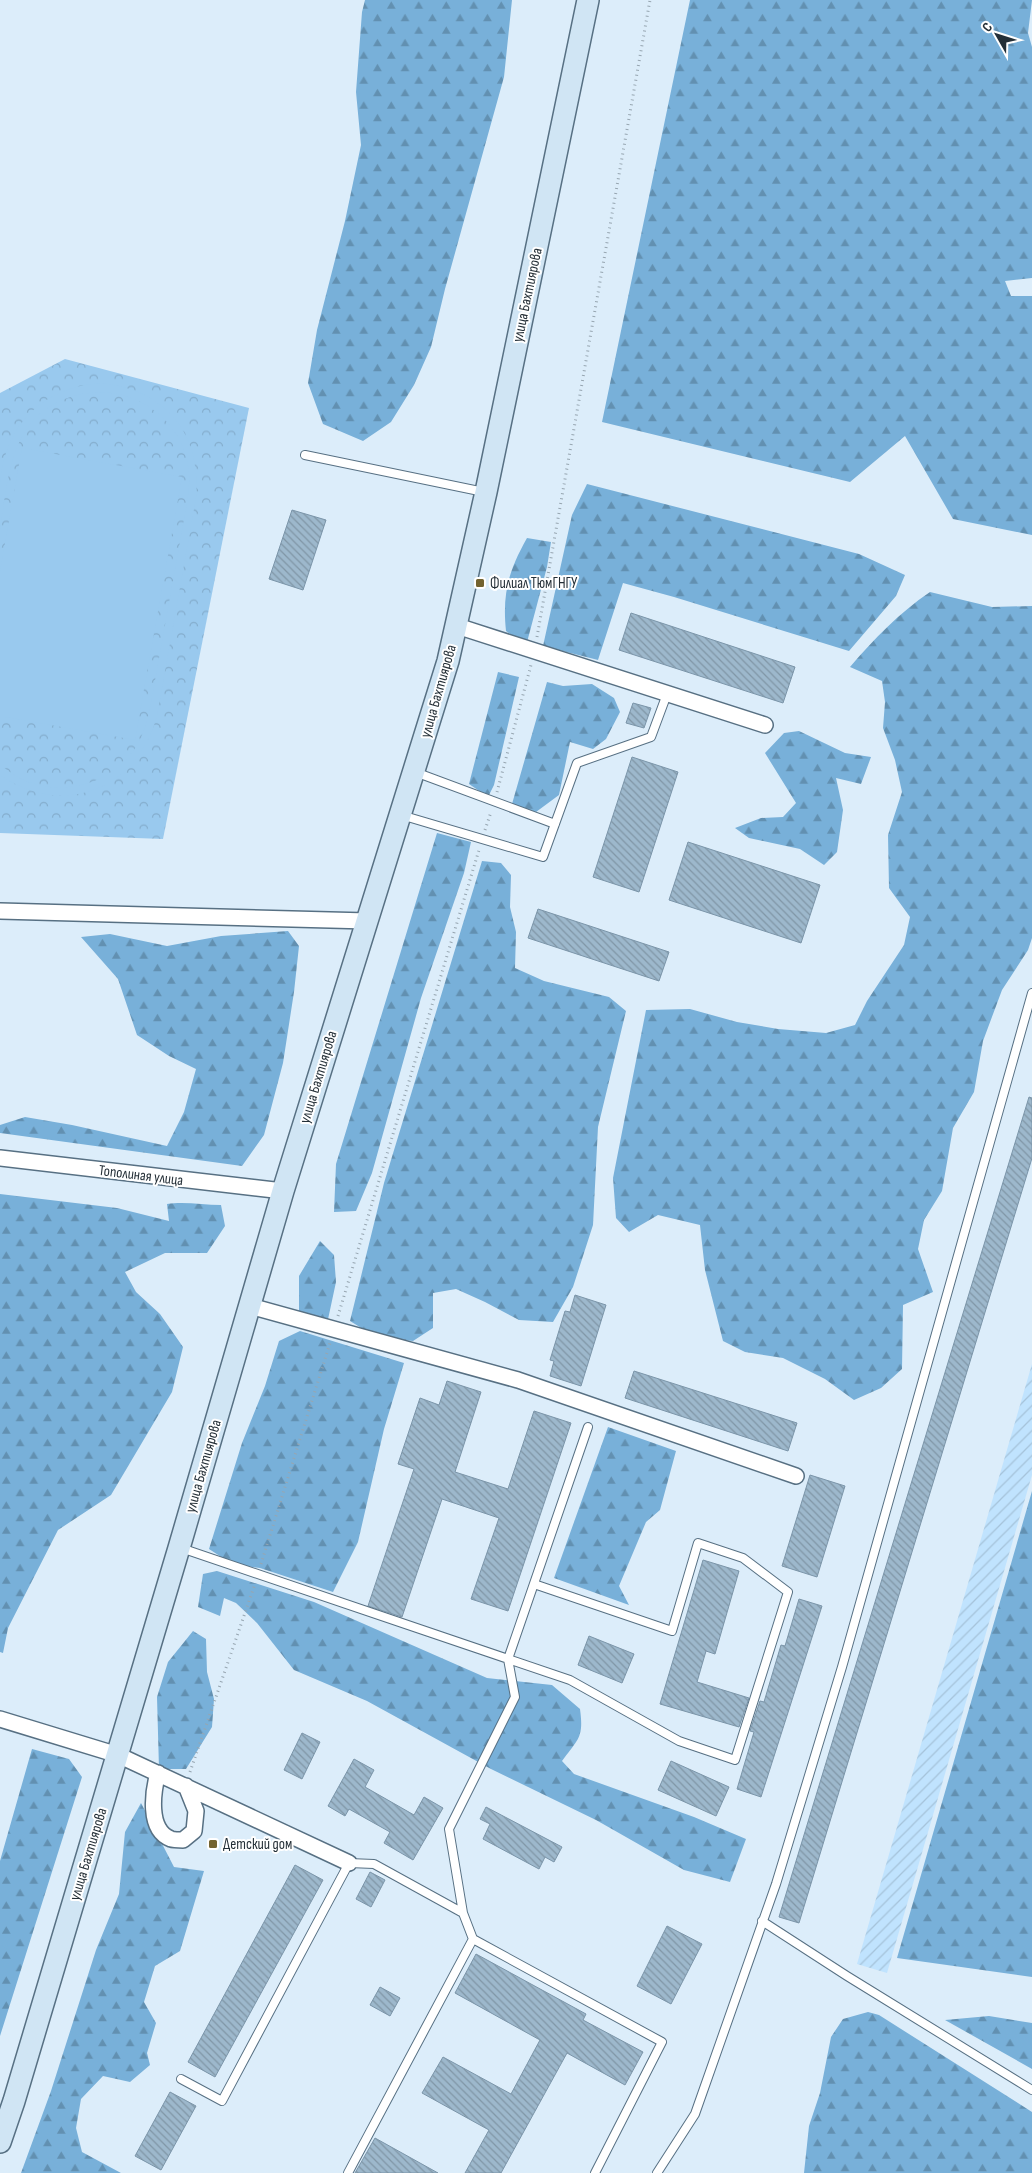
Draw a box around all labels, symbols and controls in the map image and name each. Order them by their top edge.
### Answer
north arrow [972,10,1022,60]
text: С [978,19,996,35]
street label: улица Бахтиярова [508,246,547,344]
place label: Филиал ТюмГНГУ [490,574,578,593]
marker: Филиал ТюмГНГУ [474,577,486,589]
street label: улица Бахтиярова [416,642,461,740]
street label: улица Бахтиярова [295,1028,342,1126]
street label: Тополиная улица [98,1161,185,1190]
street label: улица Бахтиярова [181,1417,226,1515]
street label: улица Бахтиярова [65,1805,112,1903]
place label: Детский дом [223,1835,292,1854]
marker: Детский дом [207,1838,219,1850]

